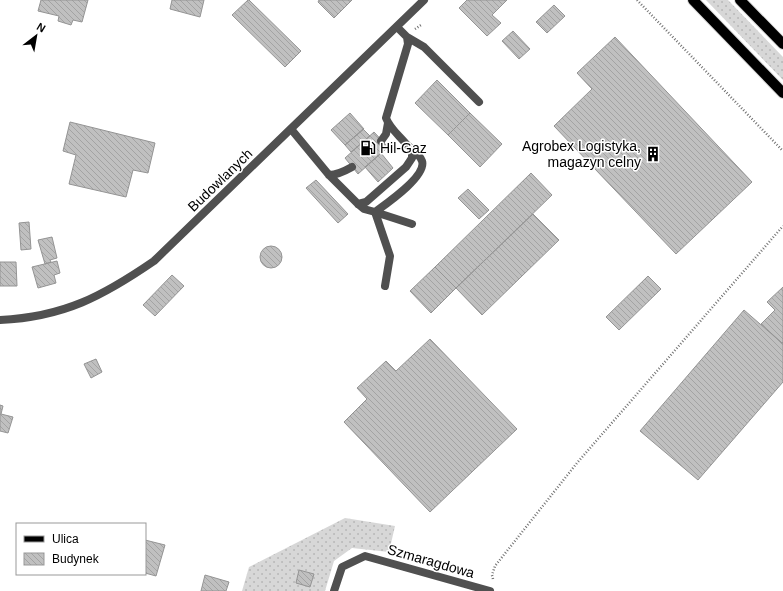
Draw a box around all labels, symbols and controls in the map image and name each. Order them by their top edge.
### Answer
north arrow [16,16,56,56]
text: N [35,20,48,35]
place label: Agrobex Logistyka, magazyn celny [522,138,641,170]
fuel station icon: Hil-Gaz [359,139,377,157]
place label: Hil-Gaz [380,140,427,156]
street label: Budowlanych [184,145,256,215]
building icon: Agrobex Logistyka, magazyn celny [644,145,662,163]
legend [16,523,146,575]
text: Ulica [52,532,79,546]
street label: Szmaragdowa [386,541,476,581]
text: Budynek [52,552,100,566]

